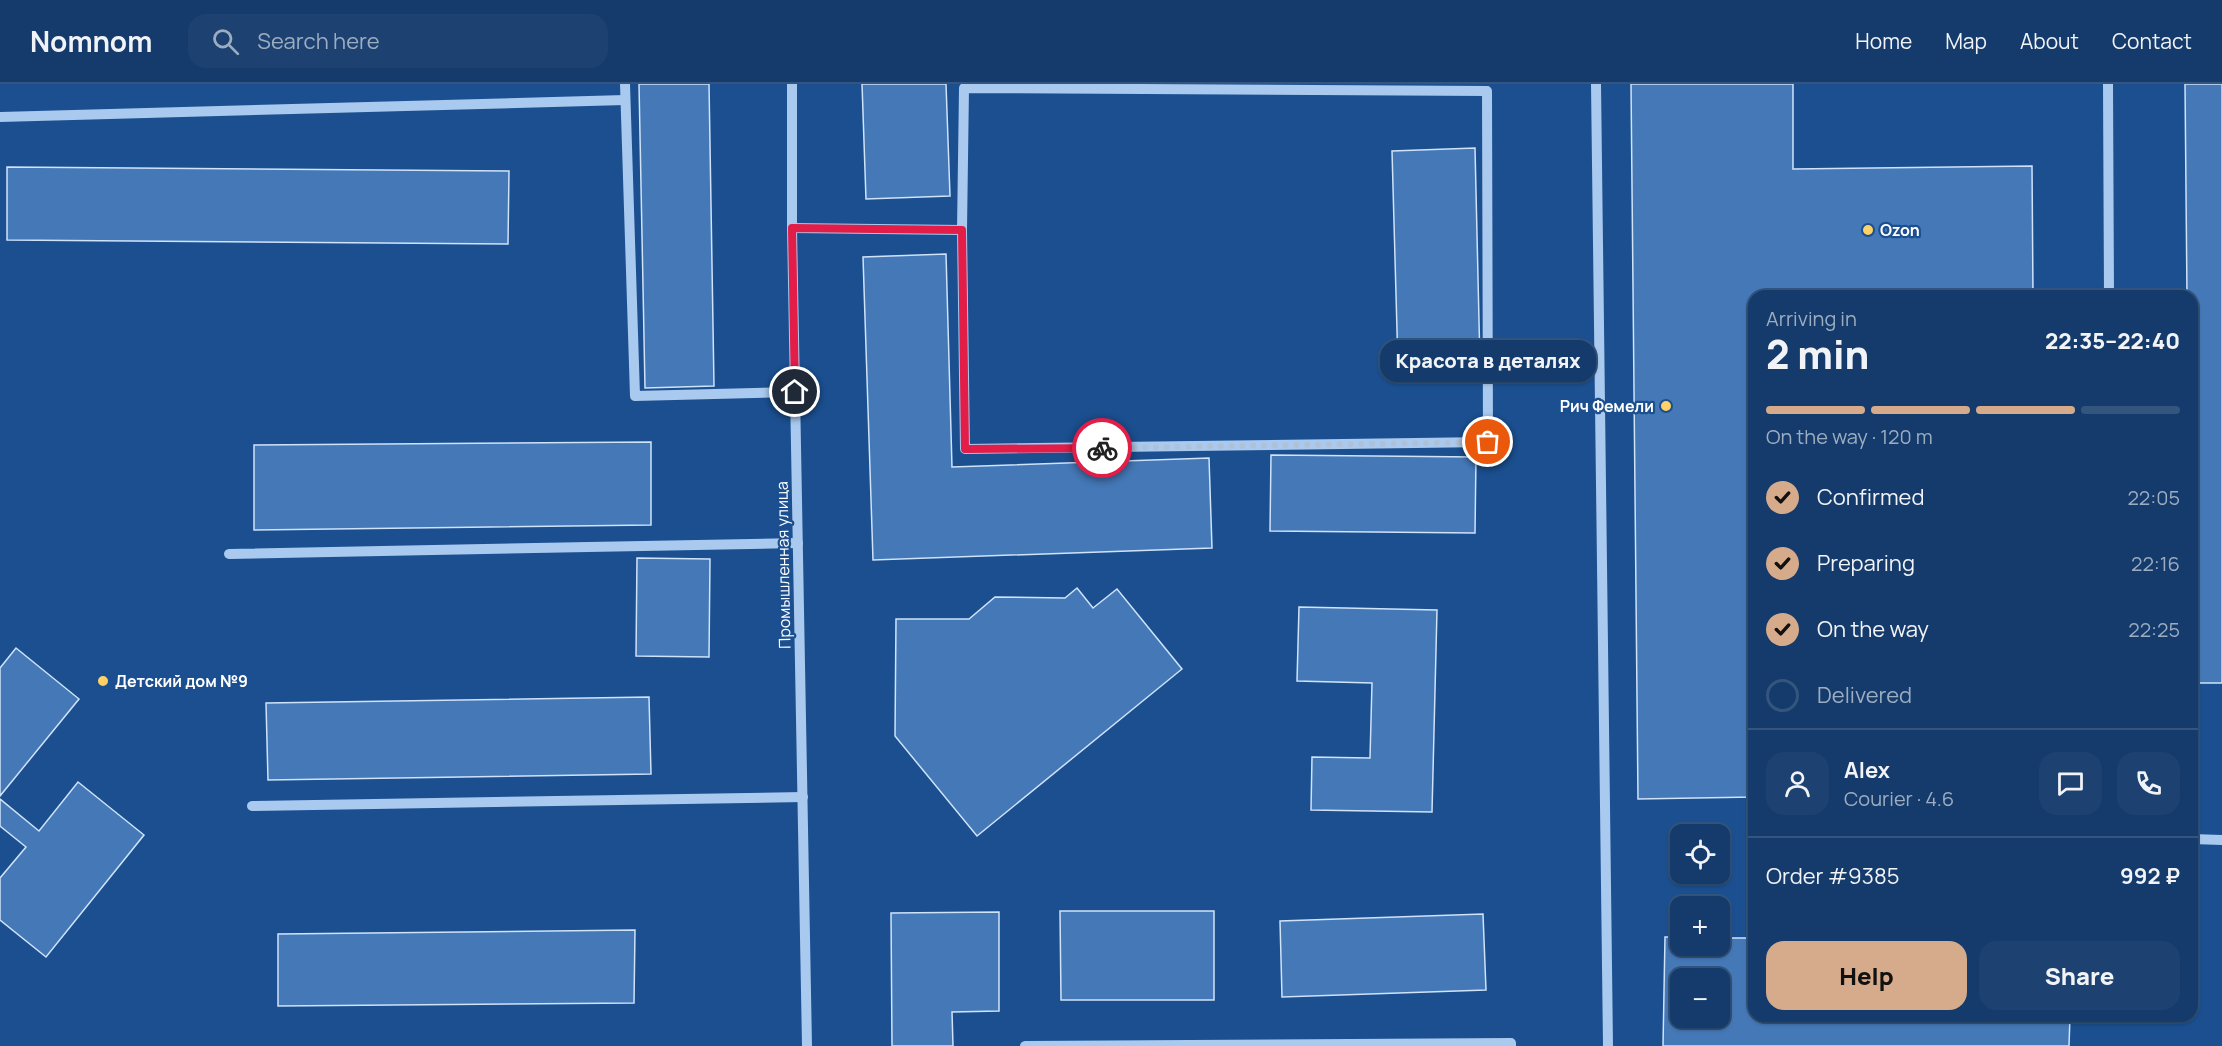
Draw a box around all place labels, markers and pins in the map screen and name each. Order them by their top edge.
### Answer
place label: Ozon [1880,219,1920,241]
marker: Ozon [1861,223,1875,237]
callout: Красота в деталях [1380,340,1596,382]
pin [769,366,820,417]
place label: Рич Фемели [1560,395,1654,417]
marker: Рич Фемели [1659,399,1673,413]
pin [1462,416,1513,467]
place label: Детский дом №9 [115,670,248,692]
marker: Детский дом №9 [96,674,110,688]

